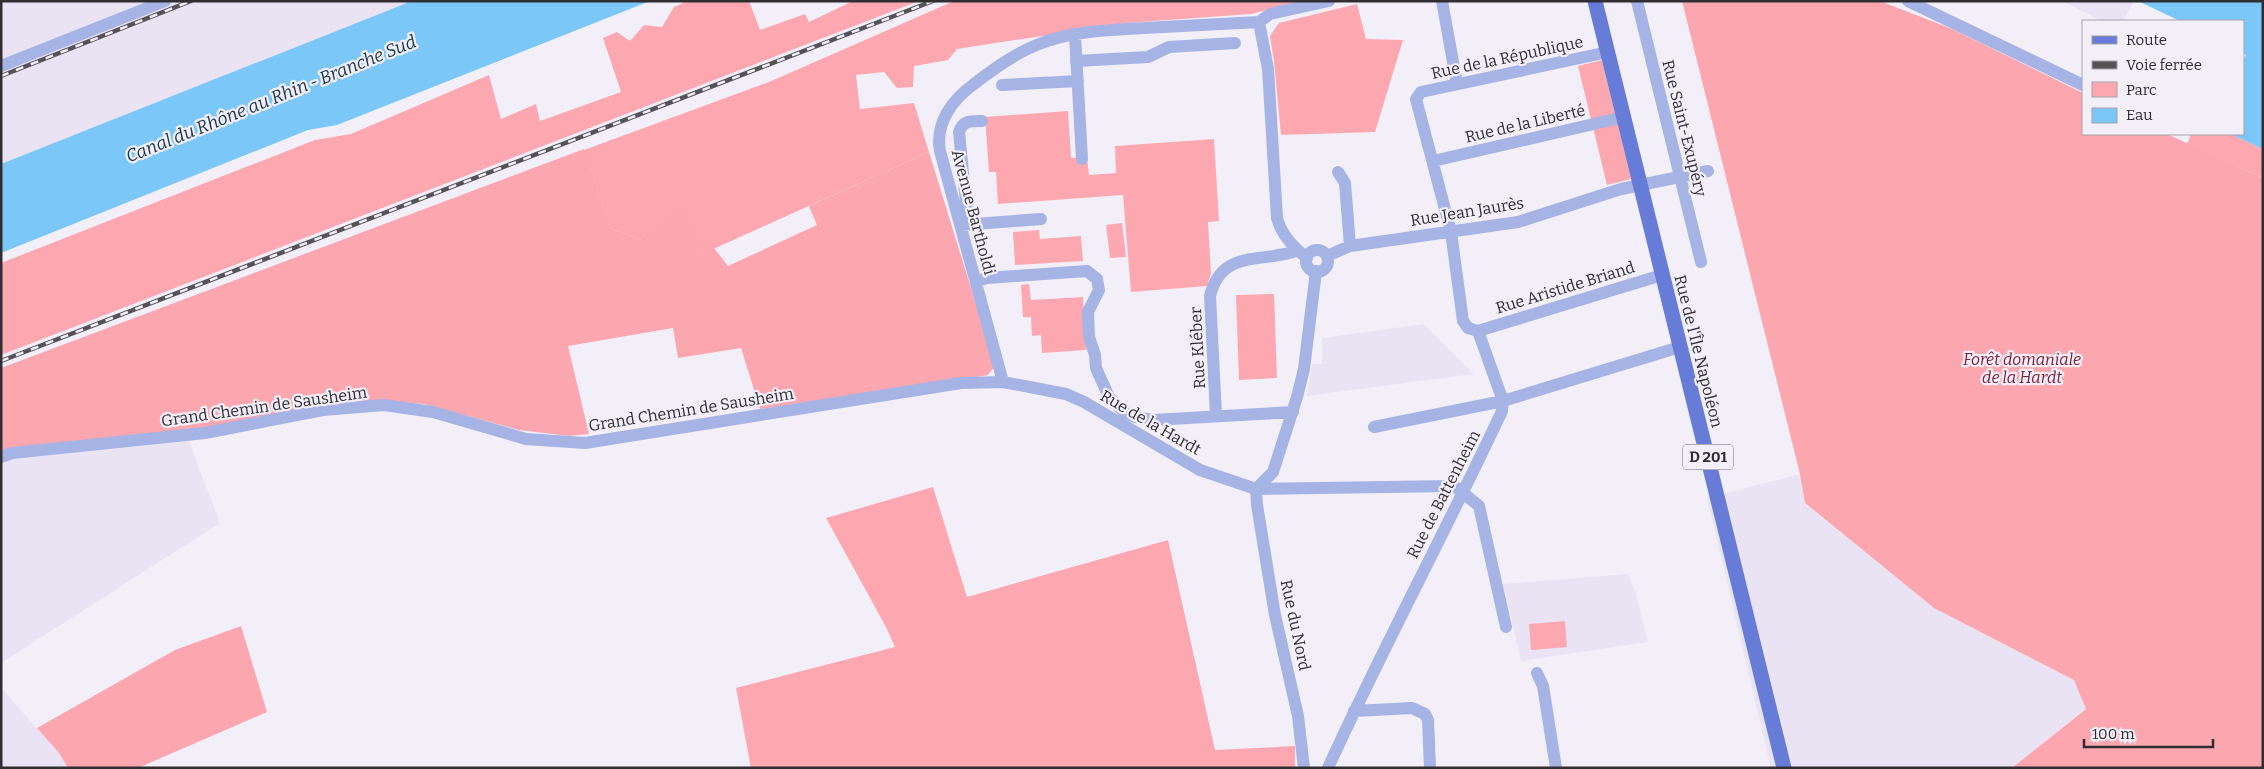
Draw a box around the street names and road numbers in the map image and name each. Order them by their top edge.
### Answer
street label: Rue de la République [1429,32,1585,83]
street label: Rue Saint-Exupéry [1658,58,1711,199]
street label: Rue de la Liberté [1463,100,1587,147]
street label: Avenue Bartholdi [948,147,999,277]
street label: Rue Jean Jaurès [1409,193,1525,230]
street label: Rue Aristide Briand [1493,257,1637,318]
street label: Rue de l'Île Napoléon [1670,273,1728,429]
street label: Rue Kléber [1186,307,1209,389]
street label: Grand Chemin de Sausheim [160,383,368,430]
street label: Grand Chemin de Sausheim [587,384,795,435]
street label: Rue de la Hardt [1097,386,1205,459]
street label: Rue de Battenheim [1403,427,1484,561]
road number: D 201 [1683,444,1733,470]
street label: Rue du Nord [1277,578,1315,673]

